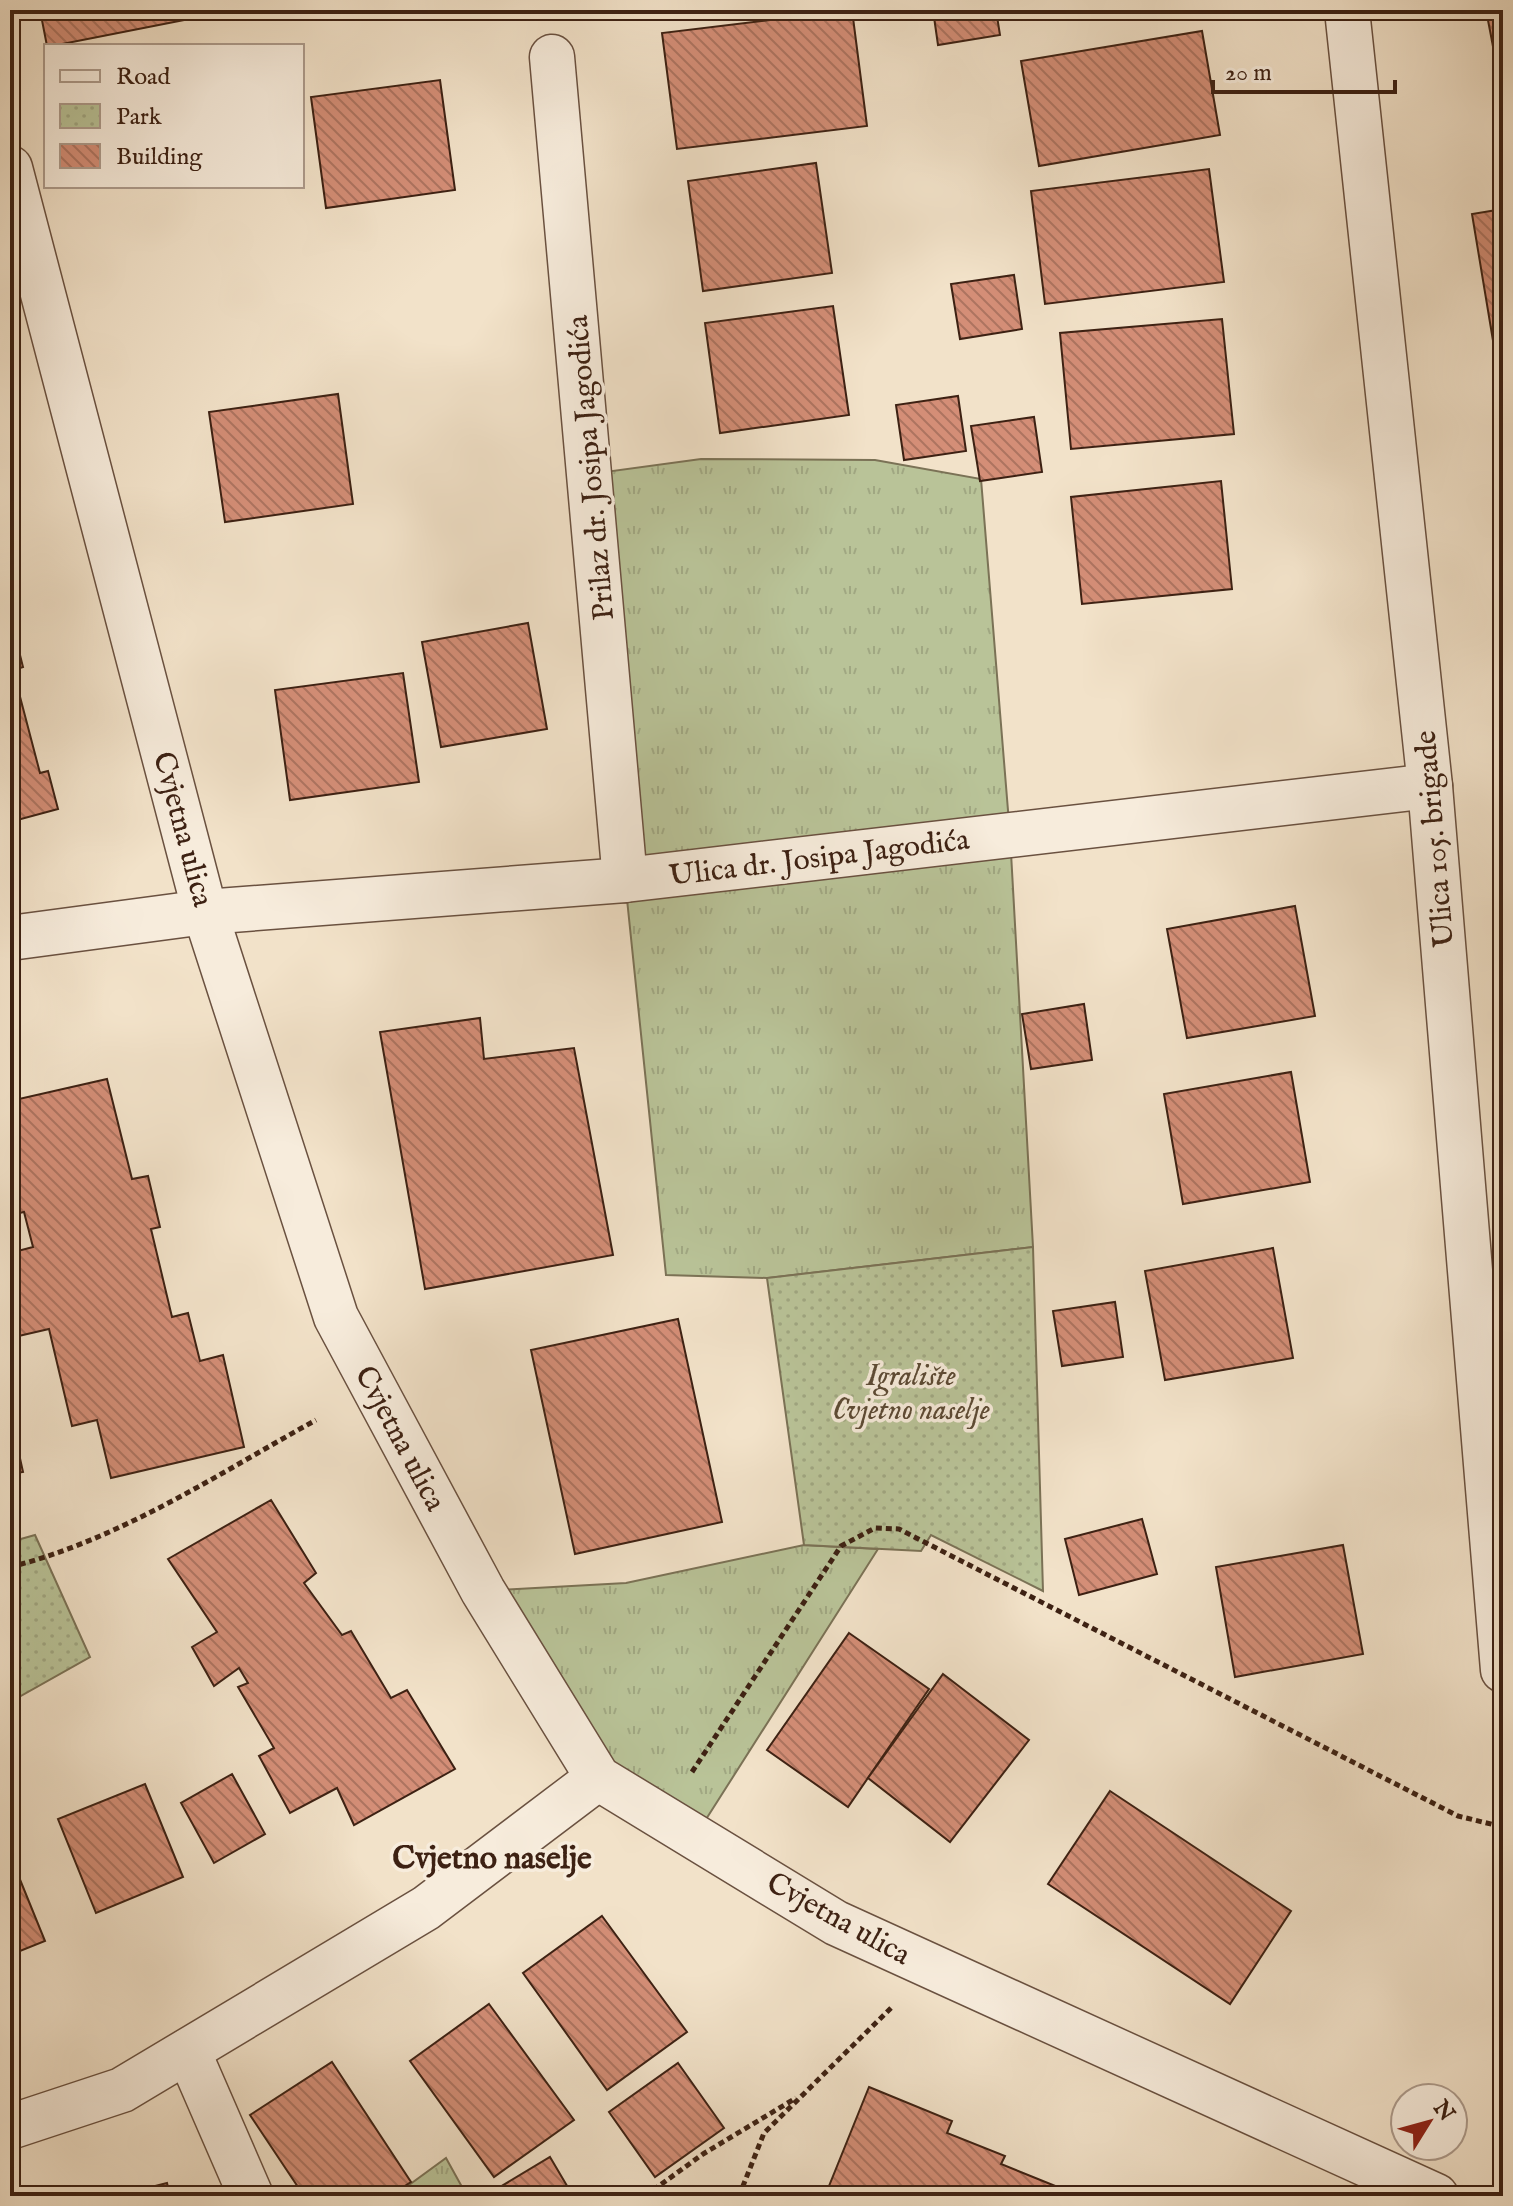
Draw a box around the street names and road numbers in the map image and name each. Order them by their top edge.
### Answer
street label: Prilaz dr. Josipa Jagodića [560,314,624,622]
street label: Ulica 105. brigade [1408,729,1464,949]
street label: Cvjetna ulica [143,748,221,911]
street label: Ulica dr. Josipa Jagodića [667,822,972,896]
street label: Cvjetna ulica [345,1360,453,1518]
street label: Cvjetna ulica [759,1865,917,1975]

